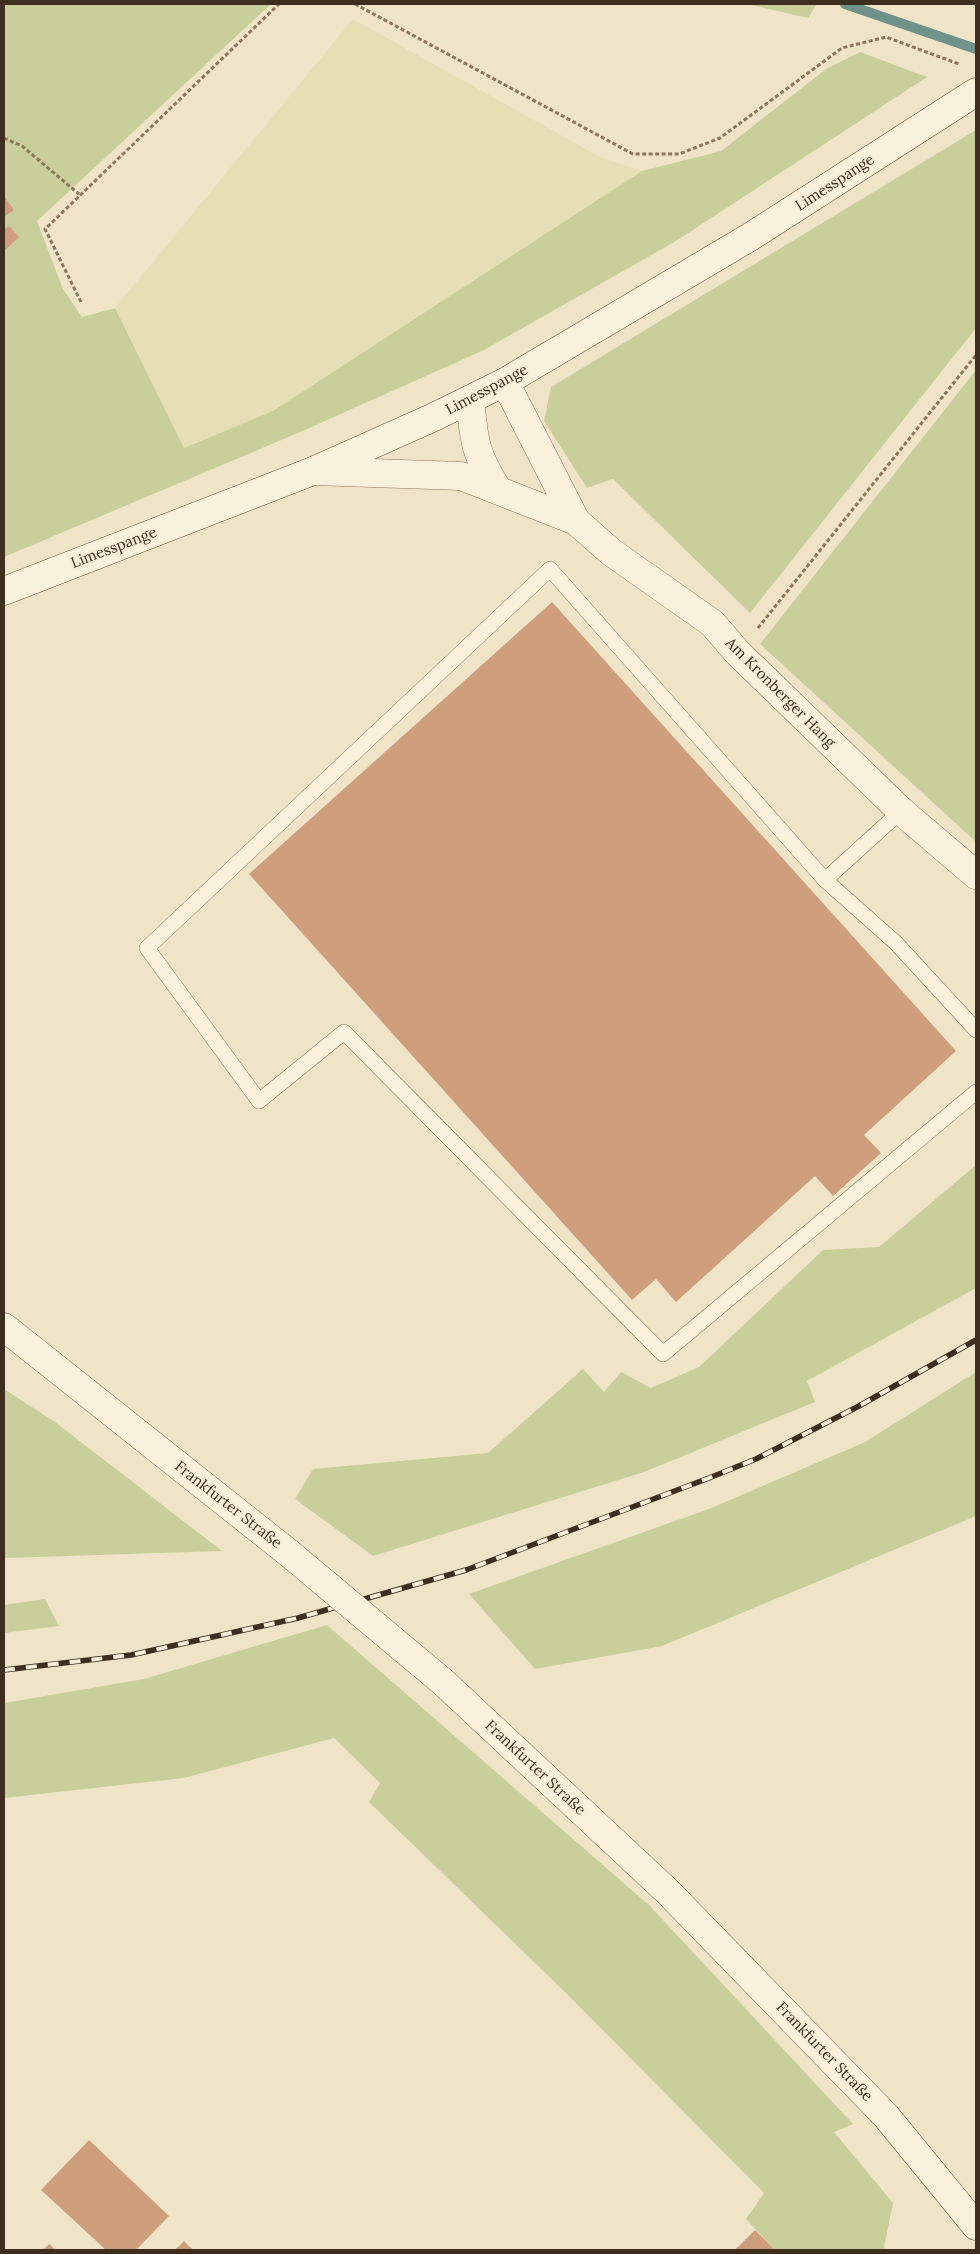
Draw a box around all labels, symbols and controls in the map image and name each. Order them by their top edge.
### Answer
street label: Limesspange [792,151,878,215]
street label: Limesspange [443,361,531,419]
street label: Limesspange [69,523,159,573]
street label: Am Kronberger Hang [721,634,839,752]
street label: Frankfurter Straße [171,1458,285,1552]
street label: Frankfurter Straße [481,1717,589,1819]
street label: Frankfurter Straße [772,1999,876,2105]

